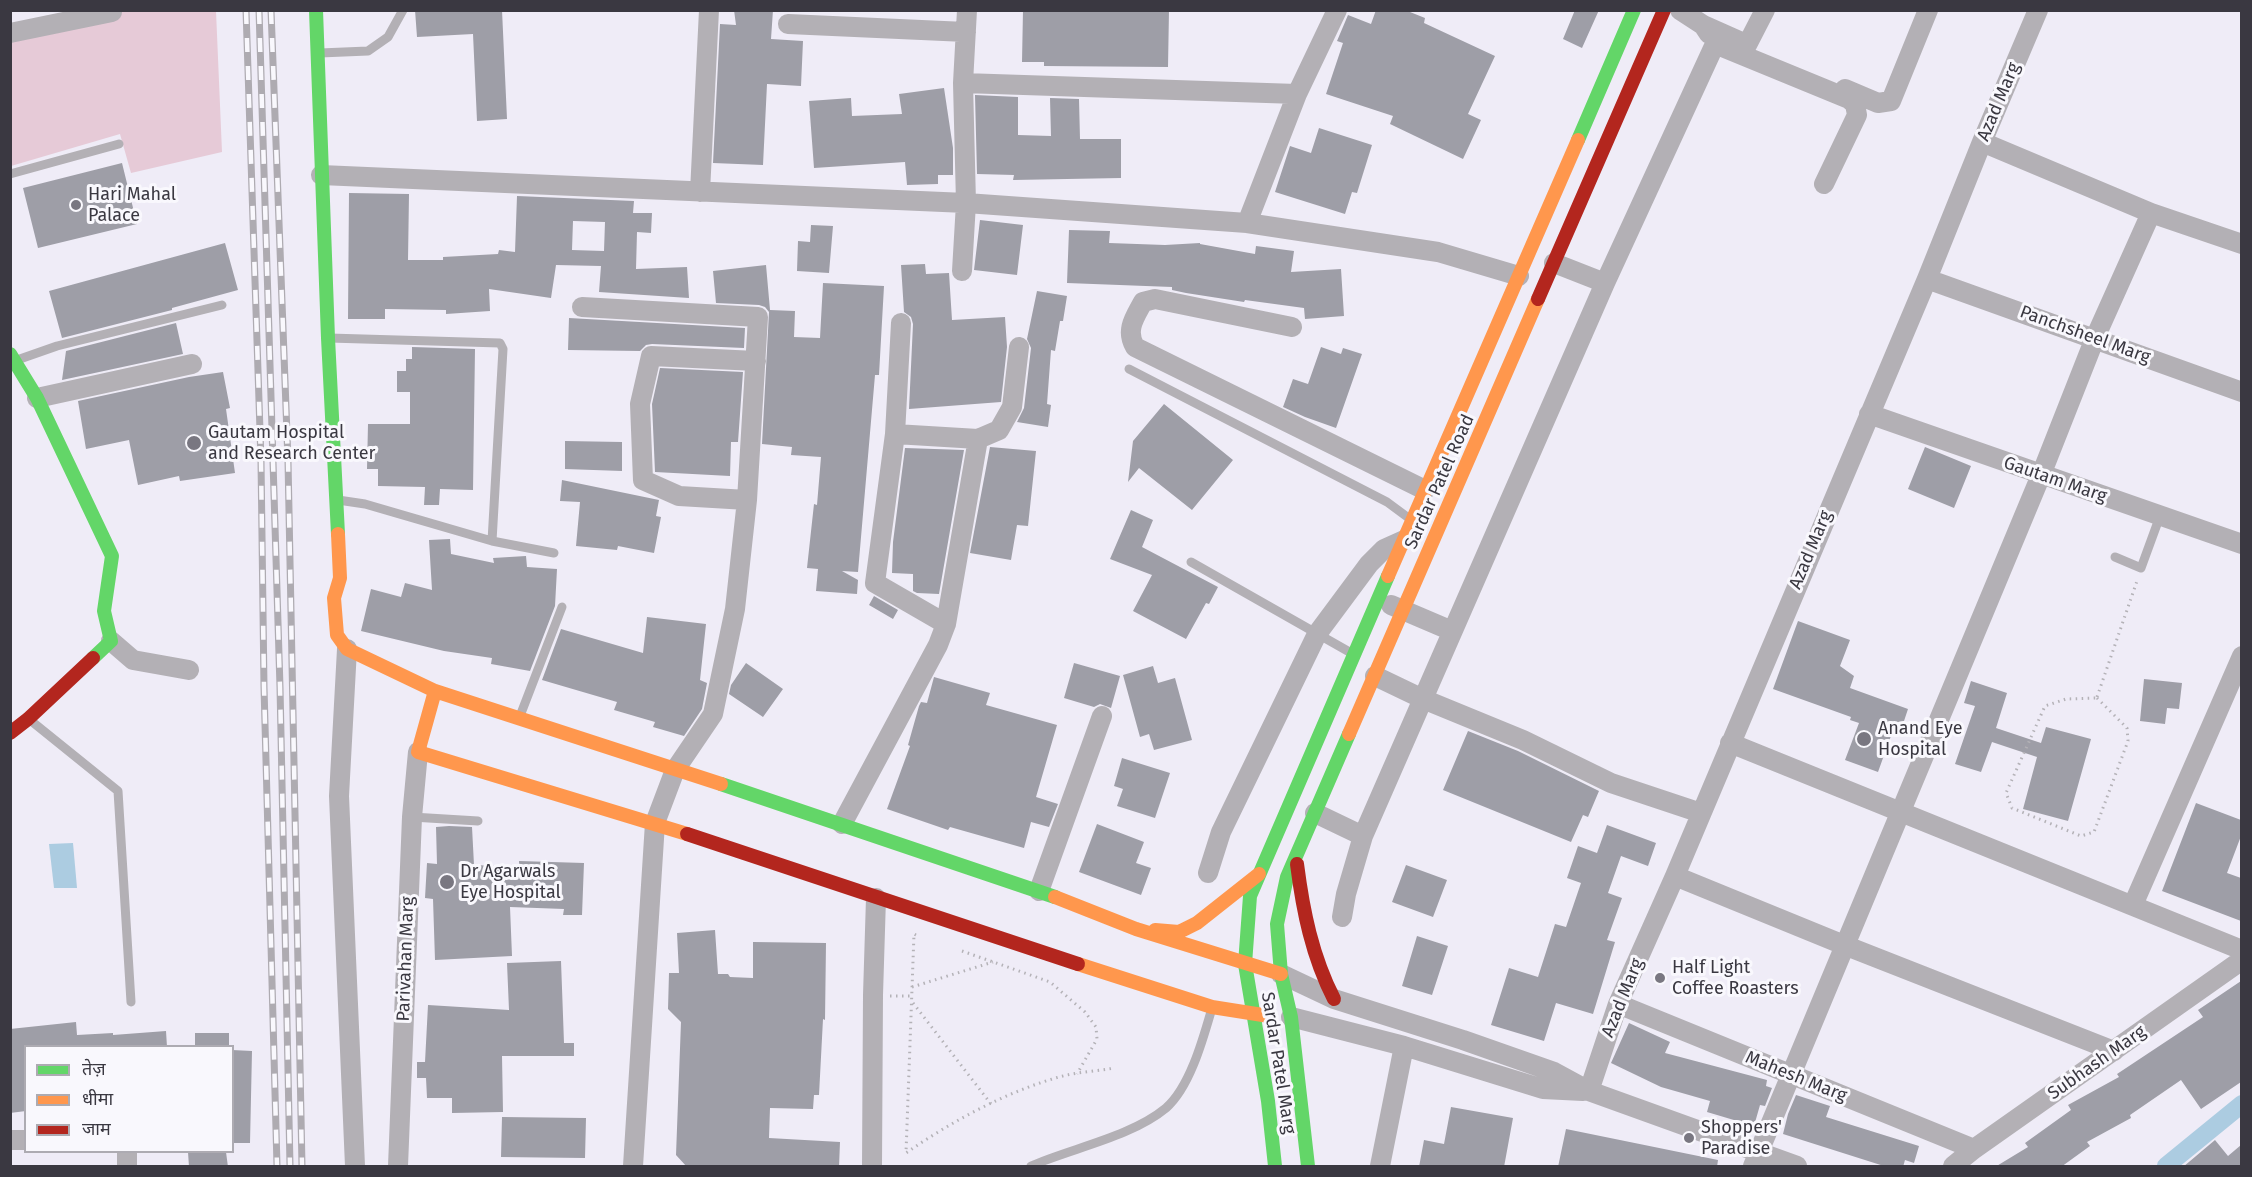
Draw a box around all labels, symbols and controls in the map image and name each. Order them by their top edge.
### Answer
street label: Azad Marg [1973,60,2025,144]
place label: Hari Mahal Palace [88,184,176,226]
marker: Hari Mahal Palace [69,198,83,212]
street label: Panchsheel Marg [2017,301,2153,369]
street label: Sardar Patel Road [1401,411,1479,553]
place label: Gautam Hospital and Research Center [208,422,376,464]
marker: Gautam Hospital and Research Center [185,434,203,452]
street label: Gautam Marg [2001,452,2109,508]
street label: Azad Marg [1785,508,1837,592]
place label: Anand Eye Hospital [1878,718,1963,760]
marker: Anand Eye Hospital [1855,730,1873,748]
place label: Dr Agarwals Eye Hospital [460,861,561,904]
marker: Dr Agarwals Eye Hospital [438,873,456,891]
street label: Parivahan Marg [393,896,419,1022]
street label: Azad Marg [1597,955,1649,1041]
place label: Half Light Coffee Roasters [1672,957,1799,1000]
marker: Half Light Coffee Roasters [1653,971,1667,985]
street label: Sardar Patel Marg [1256,990,1300,1136]
street label: Subhash Marg [2044,1021,2150,1105]
legend [24,1045,234,1153]
street label: Mahesh Marg [1742,1047,1850,1107]
text: तेज़ [82,1058,106,1080]
text: धीमा [82,1088,113,1110]
place label: Shoppers' Paradise [1701,1117,1782,1160]
text: जाम [82,1118,111,1140]
marker: Shoppers' Paradise [1682,1131,1696,1145]

